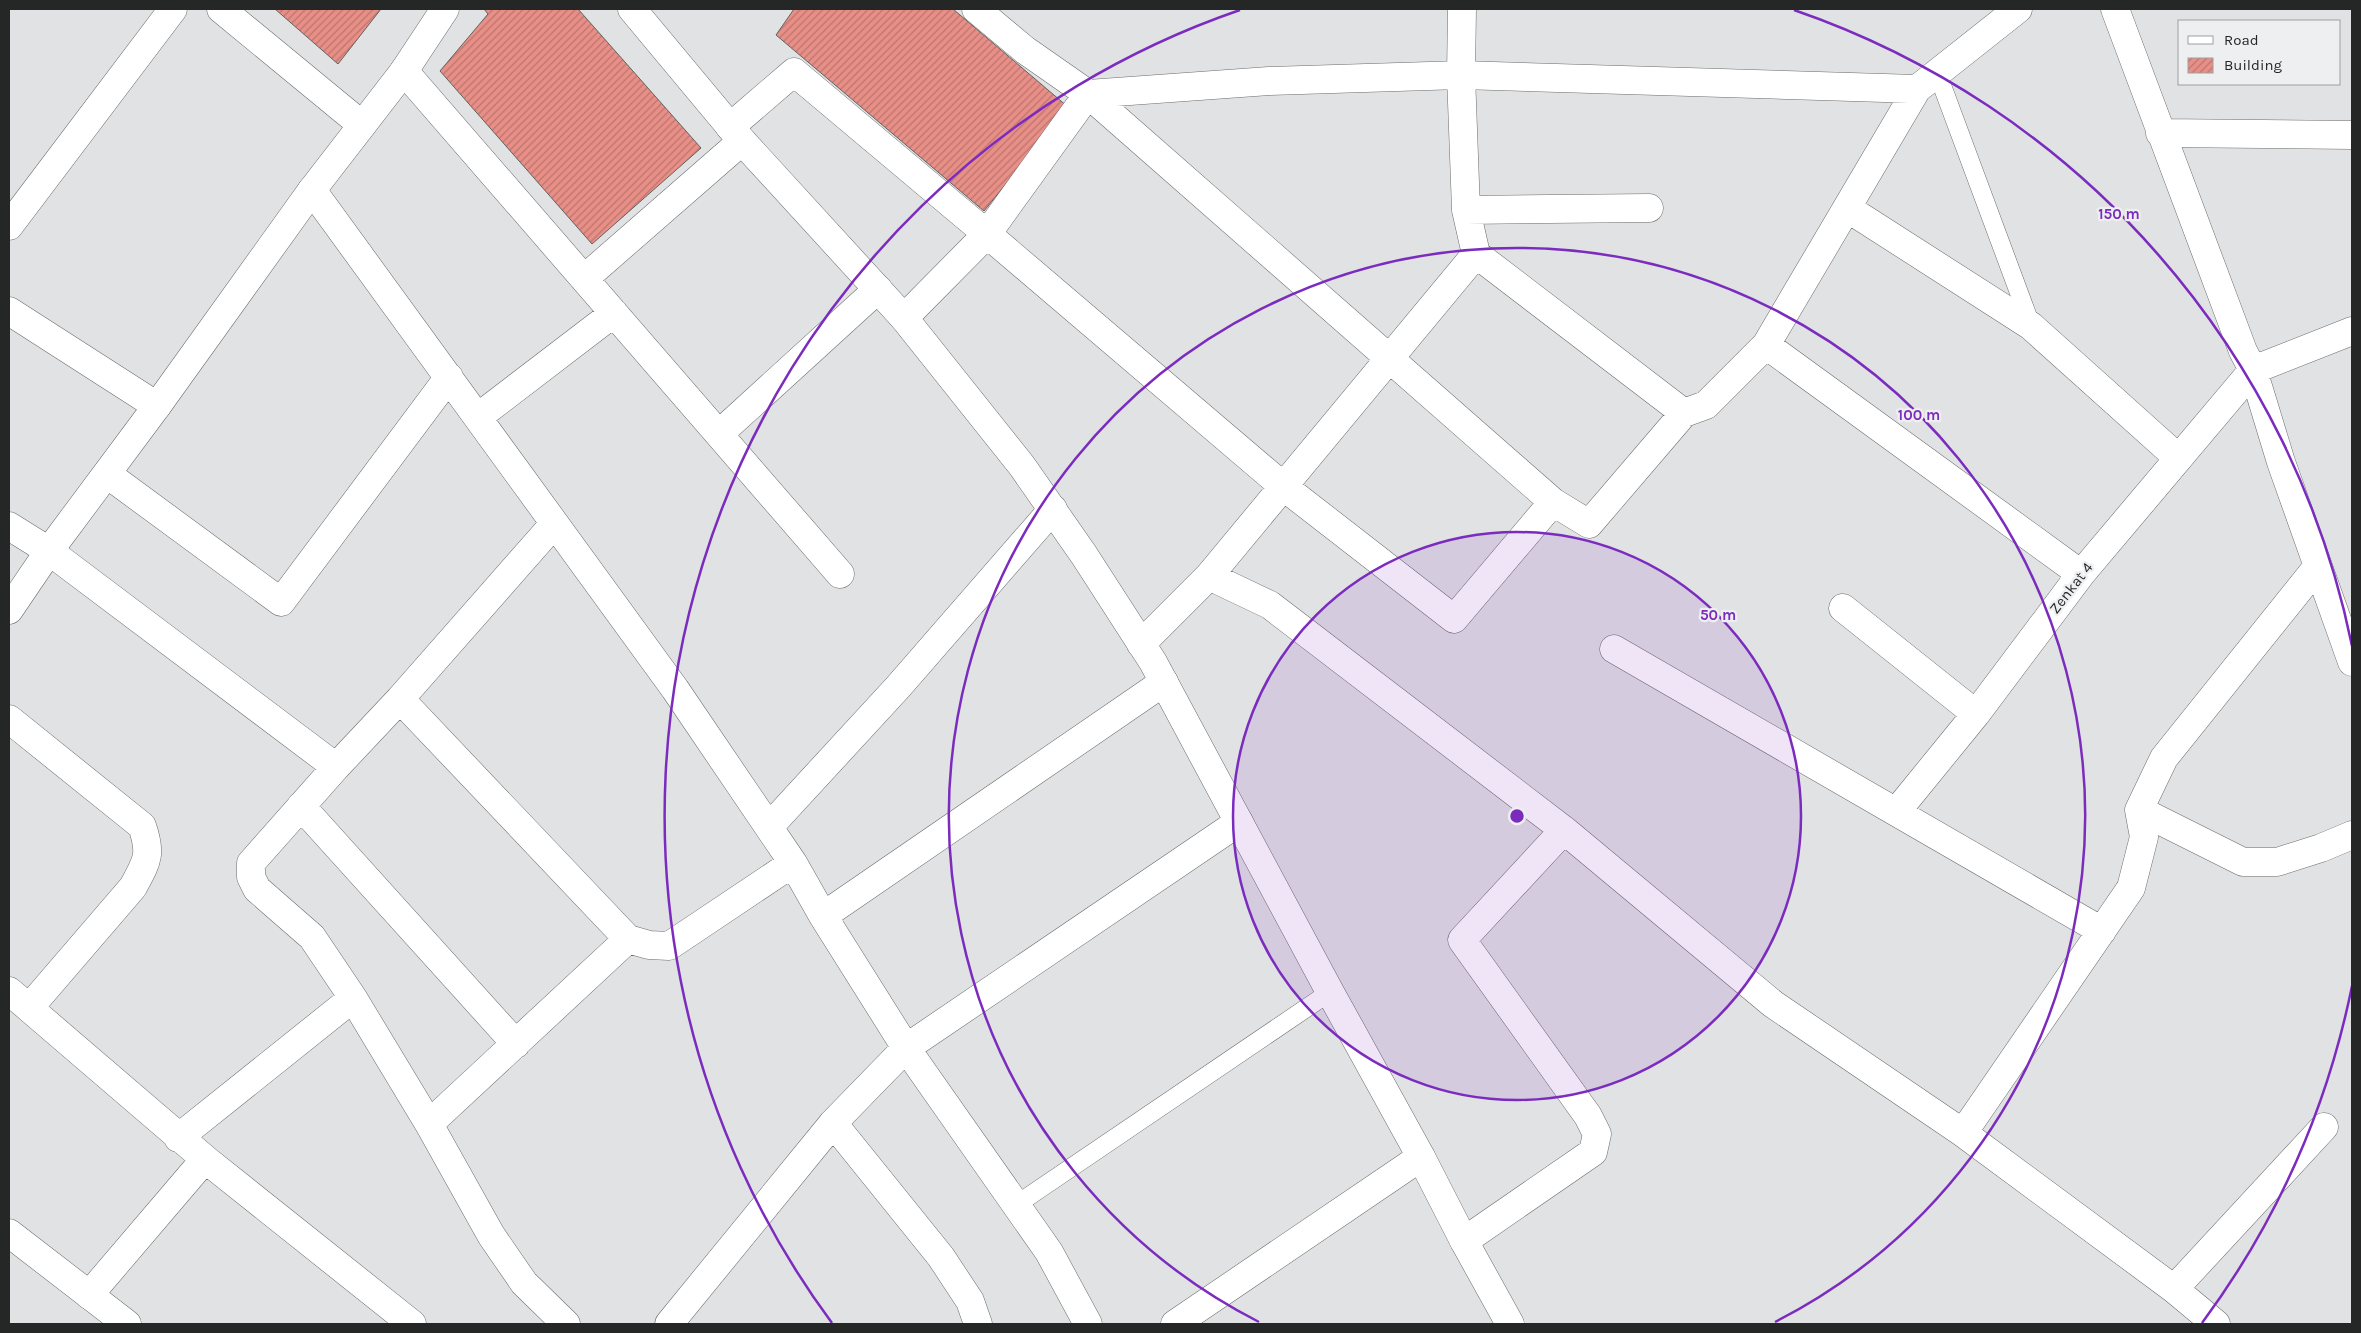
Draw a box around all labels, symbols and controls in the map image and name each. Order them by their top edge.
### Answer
legend [2178,20,2341,85]
text: Road [2224,31,2259,49]
text: Building [2224,56,2282,74]
text: 150 m [2098,205,2140,223]
text: 100 m [1898,406,1940,424]
street label: Zenkat 4 [2045,558,2097,617]
text: 50 m [1700,606,1736,624]
centre of rings [1508,807,1526,825]

